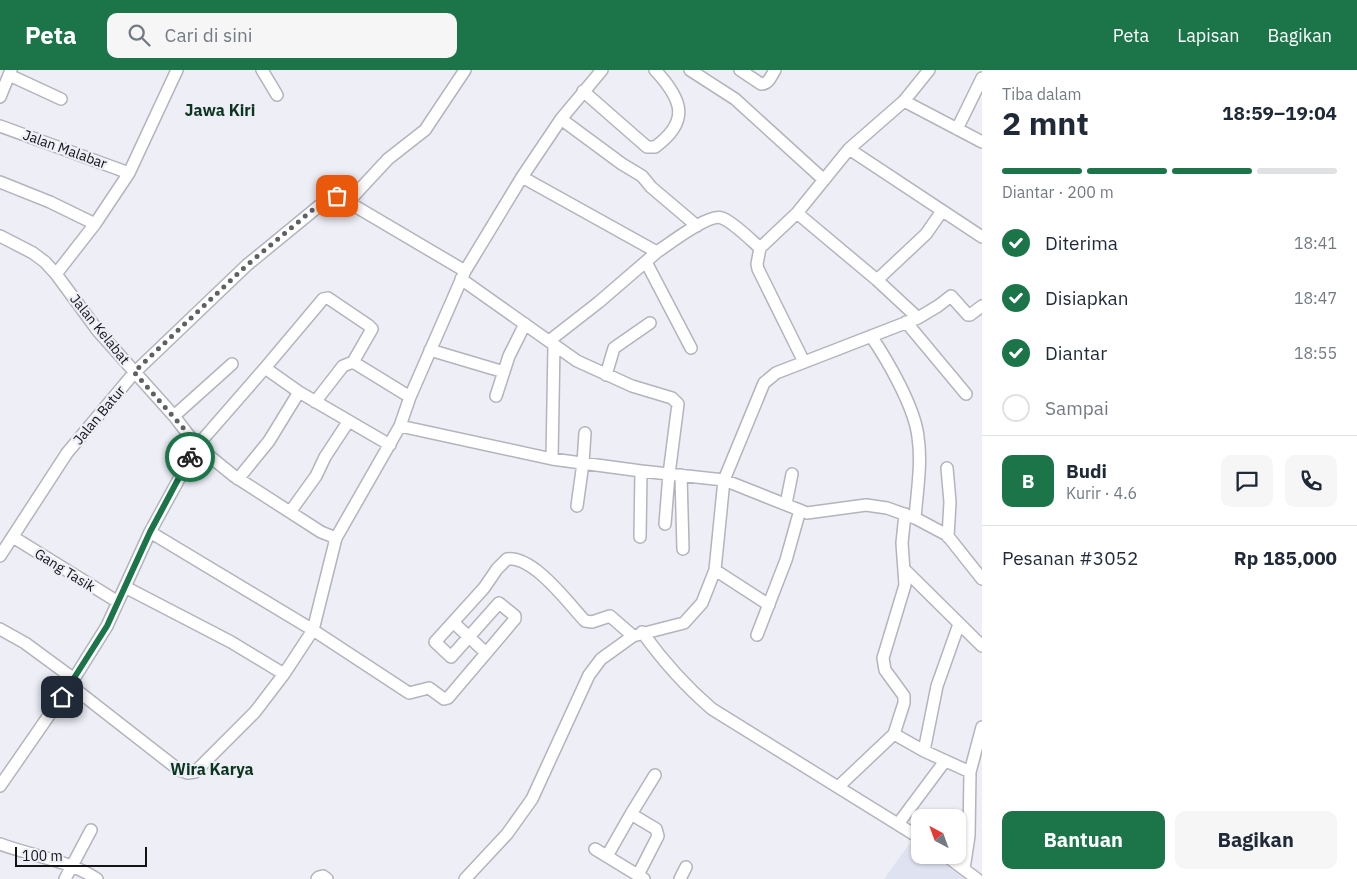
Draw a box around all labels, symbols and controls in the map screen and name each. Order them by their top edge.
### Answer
search box [107,13,457,58]
text: Peta [25,19,77,51]
icon: search [125,21,153,49]
text: Cari di sini [165,23,253,47]
text: Peta [1113,24,1149,47]
text: Lapisan [1177,24,1239,47]
text: Bagikan [1267,24,1332,47]
text: Tiba dalam [1002,84,1081,104]
district label: Jawa Kiri [185,100,255,120]
text: 18:59–19:04 [1222,101,1337,125]
text: 2 mnt [1002,102,1089,144]
street label: Jalan Malabar [21,125,109,173]
pin [316,175,358,217]
icon: bag [323,182,351,210]
text: Diantar · 200 m [1002,182,1114,202]
icon: check [1002,229,1030,257]
text: Diterima [1045,231,1118,255]
text: 18:41 [1294,233,1337,253]
icon: check [1002,284,1030,312]
text: Disiapkan [1045,286,1129,310]
text: 18:47 [1294,288,1337,308]
street label: Jalan Kelabat [66,290,134,368]
icon: check [1002,339,1030,367]
text: Diantar [1045,341,1107,365]
text: 18:55 [1294,343,1337,363]
street label: Jalan Batur [69,382,129,448]
text: Sampai [1045,396,1109,420]
courier [165,432,215,482]
icon: bike [176,443,204,471]
button: chat [1221,455,1273,507]
button: phone [1285,455,1337,507]
text: Budi [1066,459,1107,483]
text: B [1022,469,1034,493]
text: Kurir · 4.6 [1066,483,1137,503]
street label: Gang Tasik [31,544,99,596]
text: Pesanan #3052 [1002,546,1138,570]
text: Rp 185,000 [1234,546,1337,570]
pin [41,676,83,718]
icon: home [48,683,76,711]
district label: Wira Karya [170,759,254,779]
north arrow [911,809,966,864]
map controls [911,809,966,864]
button: Bantuan [1002,811,1165,869]
button: Bagikan [1175,811,1337,869]
scale bar [15,844,148,867]
text: 100 m [22,847,63,865]

